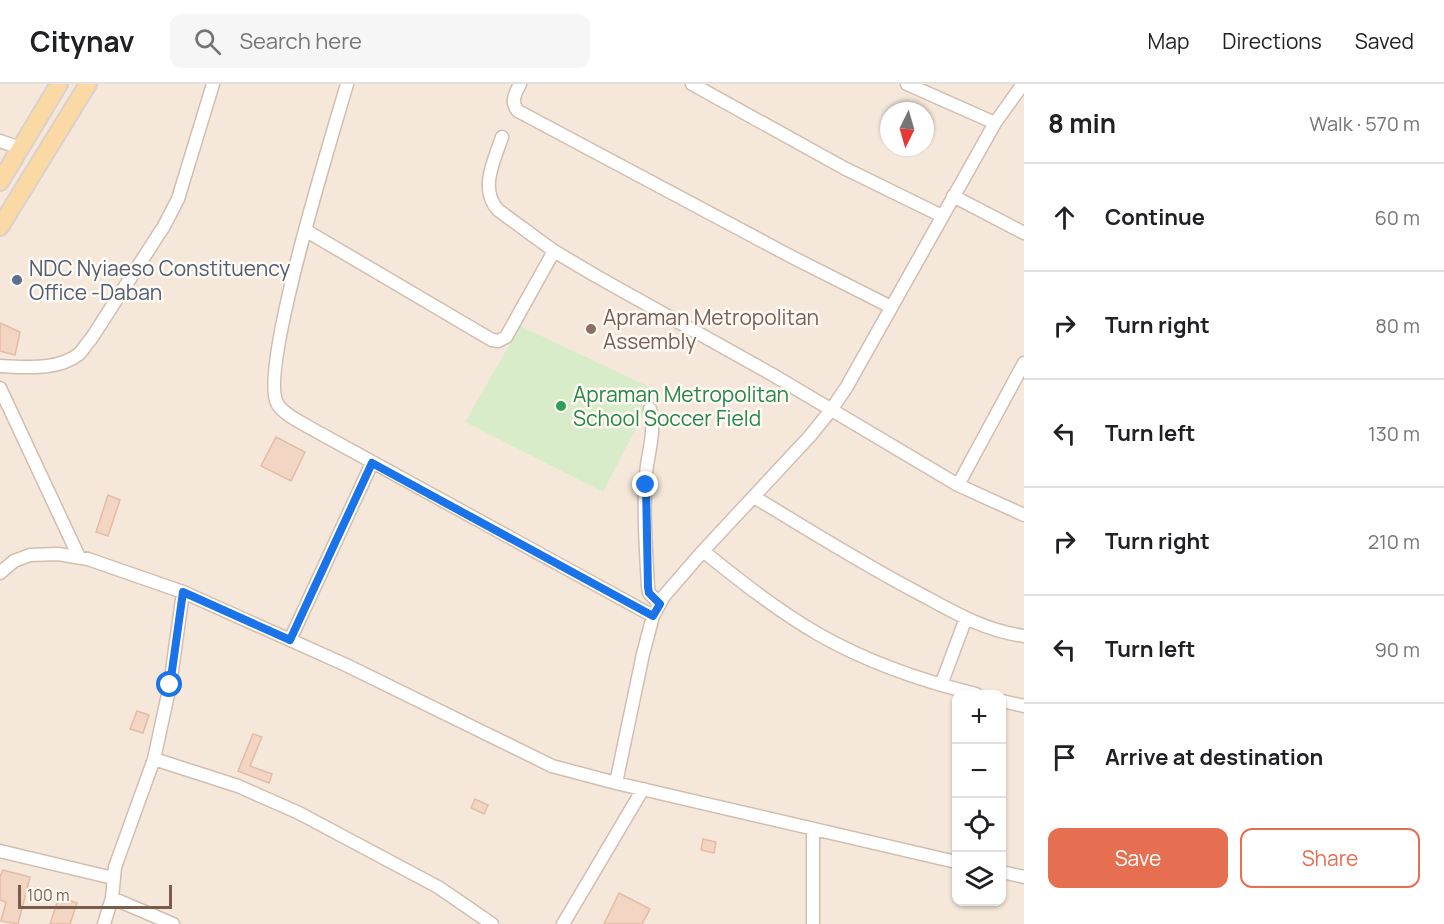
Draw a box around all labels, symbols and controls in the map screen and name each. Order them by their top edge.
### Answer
search box [170,14,590,68]
text: Citynav [30,22,134,60]
icon: search [191,25,224,58]
text: Search here [239,26,362,56]
text: Map [1148,27,1189,55]
text: Directions [1222,27,1322,55]
text: Saved [1355,27,1414,55]
north arrow [880,102,934,156]
text: 8 min [1048,105,1116,141]
text: Walk · 570 m [1309,110,1420,137]
icon: ahead [1048,201,1081,234]
text: Continue [1105,202,1205,232]
text: 60 m [1374,204,1420,231]
place label: NDC Nyiaeso Constituency Office -Daban [29,254,290,306]
marker: NDC Nyiaeso Constituency Office -Daban [10,273,24,287]
place label: Apraman Metropolitan Assembly [603,303,819,355]
icon: right [1048,309,1081,342]
text: Turn right [1105,310,1210,340]
text: 80 m [1375,312,1420,339]
marker: Apraman Metropolitan Assembly [584,322,598,336]
place label: Apraman Metropolitan School Soccer Field [573,380,789,432]
marker: Apraman Metropolitan School Soccer Field [554,399,568,413]
icon: left [1048,417,1081,450]
text: Turn left [1105,418,1195,448]
text: 130 m [1368,420,1420,447]
route end [632,471,658,497]
icon: right [1048,525,1081,558]
text: Turn right [1105,526,1210,556]
text: 210 m [1368,528,1420,555]
icon: left [1048,633,1081,666]
text: Turn left [1105,634,1195,664]
text: 90 m [1374,636,1420,663]
route start [156,671,182,697]
map controls [952,690,1006,906]
button: + [952,690,1006,744]
icon: arrive [1048,741,1081,774]
text: Arrive at destination [1105,742,1323,772]
button: − [952,744,1006,798]
button: locate [952,798,1006,852]
button: Save [1048,828,1228,888]
button: Share [1240,828,1420,888]
button: layers [952,852,1006,906]
scale bar [18,882,172,910]
text: 100 m [27,884,70,906]

